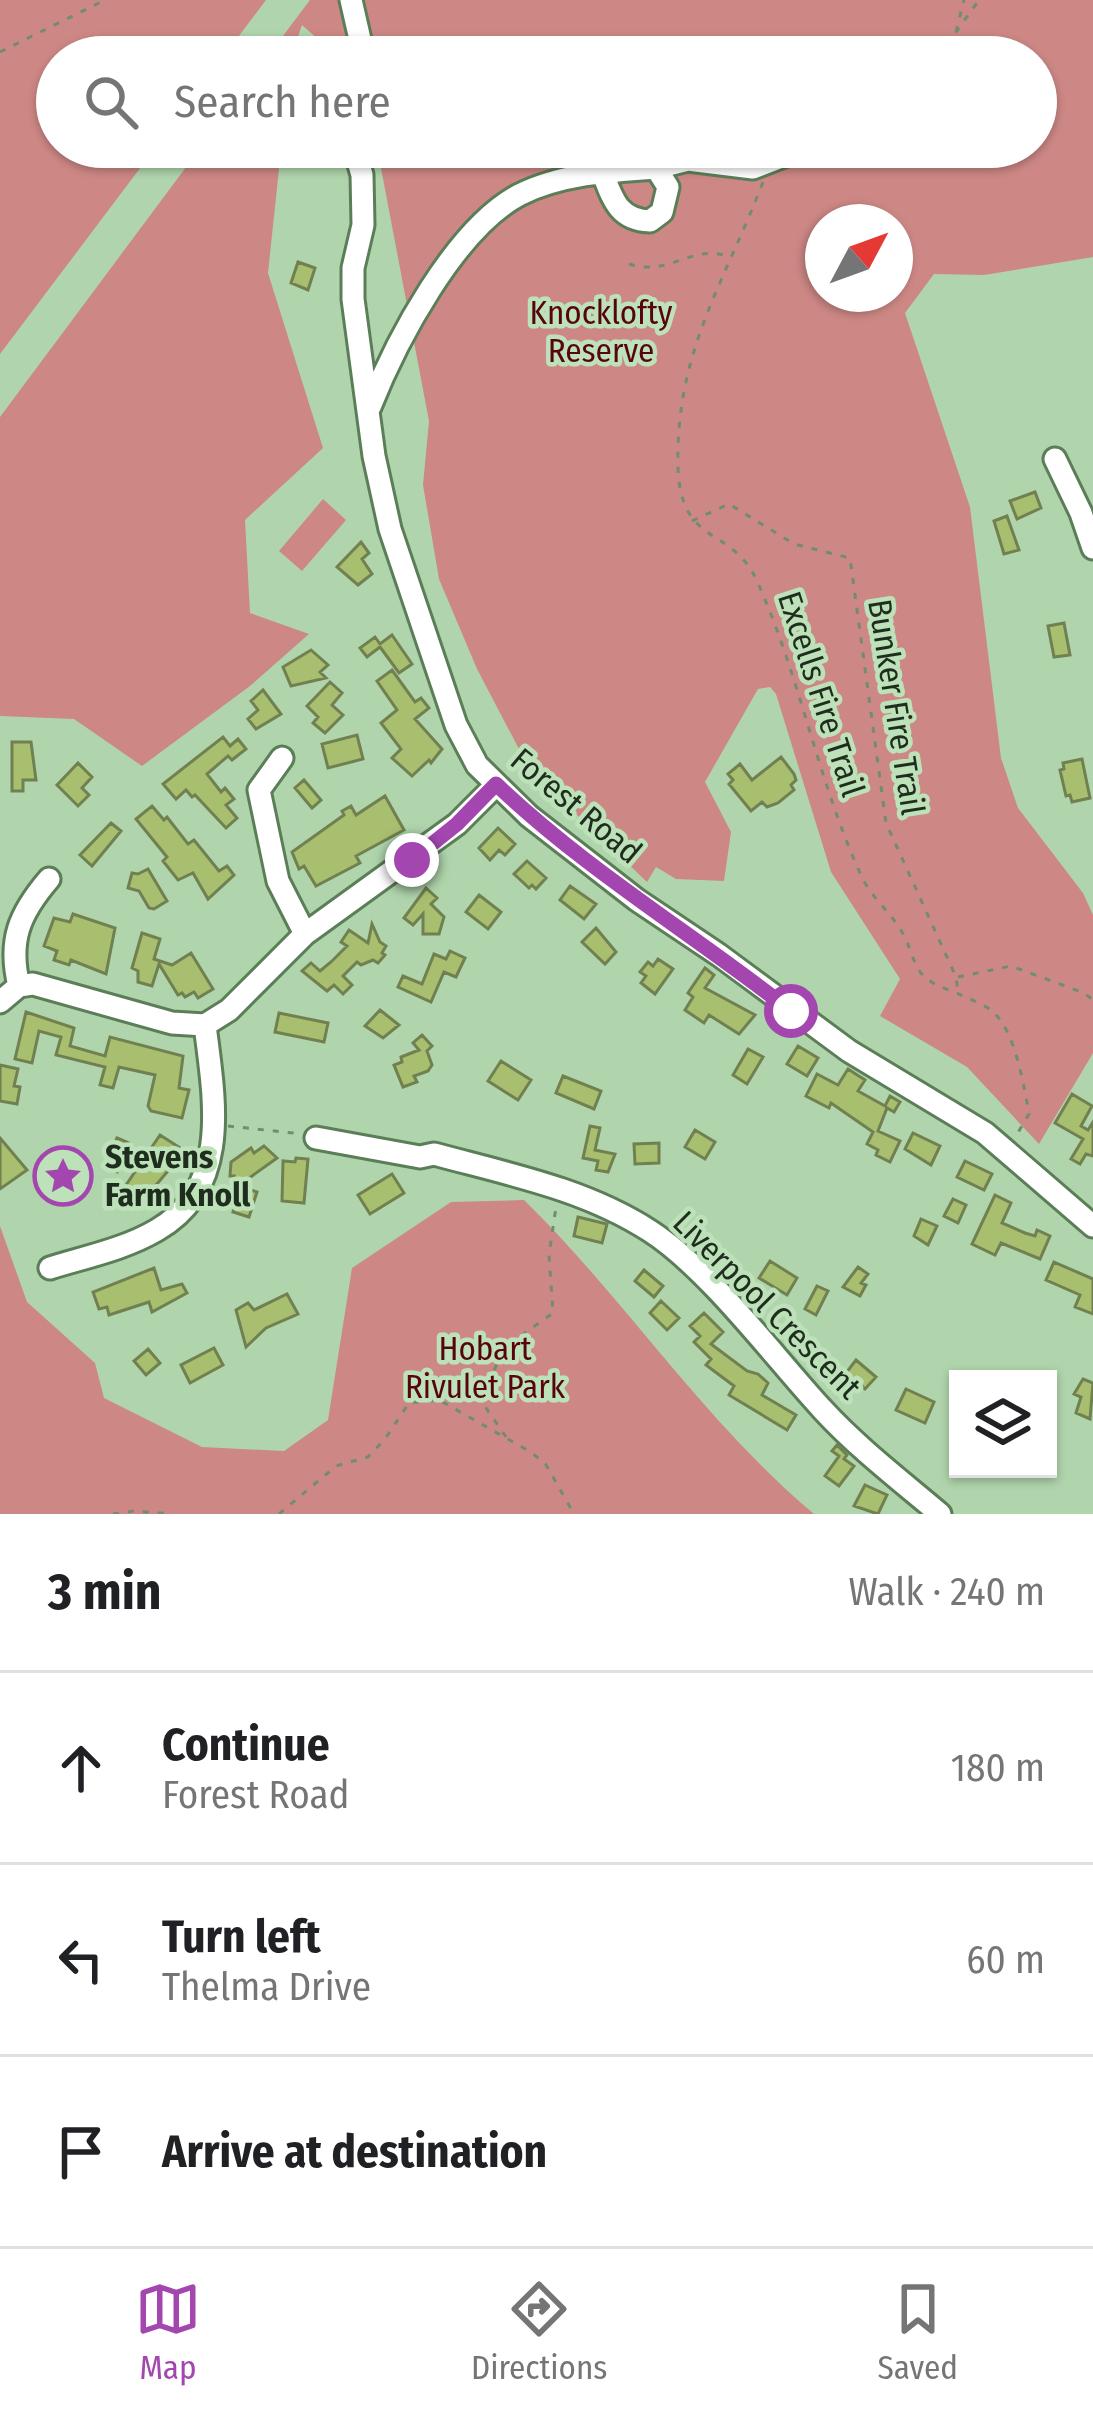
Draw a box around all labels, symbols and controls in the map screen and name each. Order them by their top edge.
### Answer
search box [36,36,1057,168]
icon: search [78,69,144,135]
text: Search here [174,75,391,129]
north arrow [805,204,913,312]
park label: Knocklofty Reserve [529,293,673,371]
street label: Excells Fire Trail [769,587,873,802]
street label: Bunker Fire Trail [859,596,933,818]
street label: Forest Road [502,740,650,872]
route end [385,833,439,887]
route start [764,984,818,1038]
place label: Stevens Farm Knoll [105,1137,251,1215]
place icon: Stevens Farm Knoll [32,1145,94,1207]
street label: Liverpool Crescent [665,1203,869,1407]
park label: Hobart Rivulet Park [405,1329,566,1407]
map controls [949,1370,1057,1478]
button: layers [949,1370,1057,1478]
text: 3 min [48,1561,162,1623]
text: Walk · 240 m [848,1569,1045,1615]
text: Continue [162,1718,330,1772]
icon: ahead [48,1735,114,1801]
text: 180 m [951,1745,1045,1791]
text: Forest Road [162,1772,349,1818]
text: Turn left [162,1910,321,1964]
icon: left [48,1927,114,1993]
text: 60 m [966,1937,1045,1983]
text: Thelma Drive [162,1964,371,2010]
icon: arrive [48,2119,114,2185]
text: Arrive at destination [162,2125,547,2179]
tab: Map [135,2276,201,2388]
tab: Directions [471,2276,607,2388]
tab: Saved [877,2276,958,2388]

